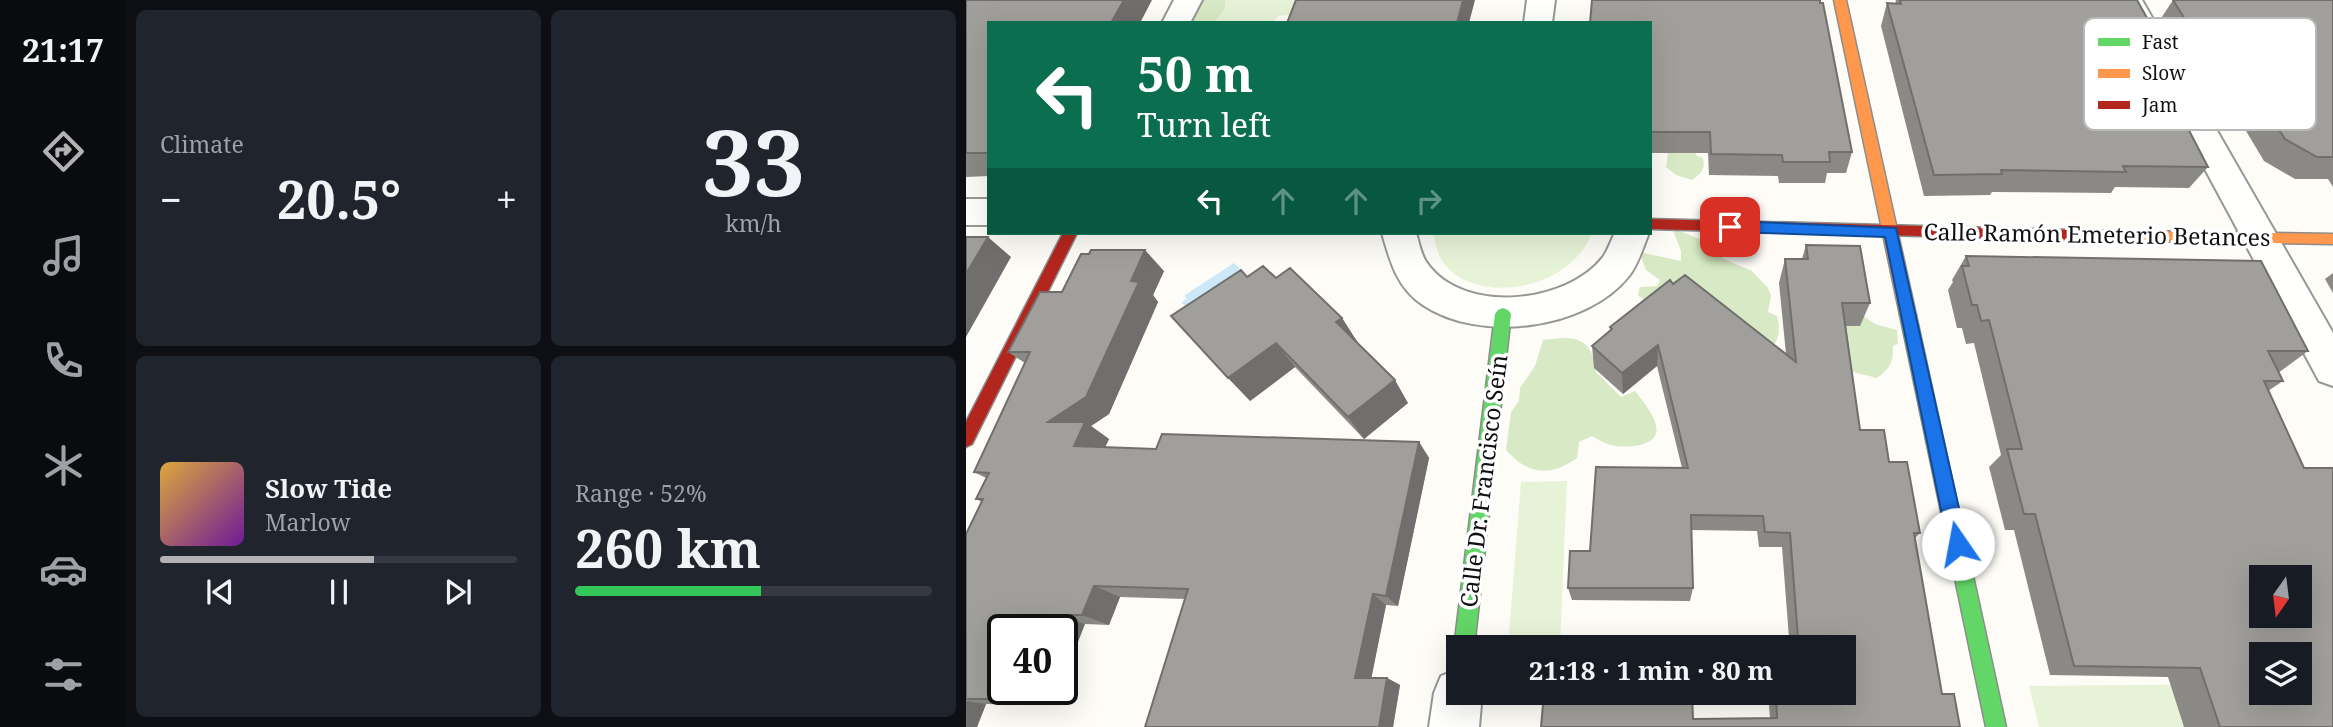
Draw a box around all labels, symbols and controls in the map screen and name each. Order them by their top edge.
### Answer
legend [2084,18,2316,130]
text: 21:17 [22,28,104,71]
text: Fast [2142,29,2179,55]
text: 50 m [1137,40,1253,106]
icon: left [1022,49,1113,140]
text: Slow [2142,60,2186,86]
text: Jam [2141,92,2177,118]
text: 33 [702,99,805,223]
text: Turn left [1137,103,1271,146]
icon: directions [39,127,88,176]
text: Climate [160,128,244,160]
text: 20.5° [277,163,401,234]
text: − [160,173,182,225]
text: + [496,173,517,225]
icon: left [1191,182,1229,220]
icon: ahead [1264,182,1302,220]
icon: ahead [1337,182,1375,220]
icon: right [1410,182,1448,220]
pin [1700,197,1760,257]
text: km/h [725,207,782,239]
icon: arrive [1711,208,1749,246]
street label: Calle Ramón Emeterio Betances [1923,215,2271,253]
icon: music [39,231,88,280]
icon: phone [39,336,88,385]
street label: Calle Dr. Francisco Seín [1452,353,1514,609]
icon: climate [39,441,88,490]
text: Slow Tide [265,470,392,506]
text: Range · 52% [575,477,707,509]
text: Marlow [265,506,351,538]
position arrow [1921,507,1995,581]
text: 260 km [575,512,761,583]
icon: car [39,545,88,594]
north arrow [2249,565,2312,628]
map controls [2249,565,2312,705]
icon: previous [201,573,239,611]
icon: pause [320,573,358,611]
icon: next [439,573,477,611]
speed limit sign: 40 [987,614,1078,705]
button: layers [2249,642,2312,705]
icon: filters [39,650,88,699]
text: 21:18 · 1 min · 80 m [1529,652,1773,688]

